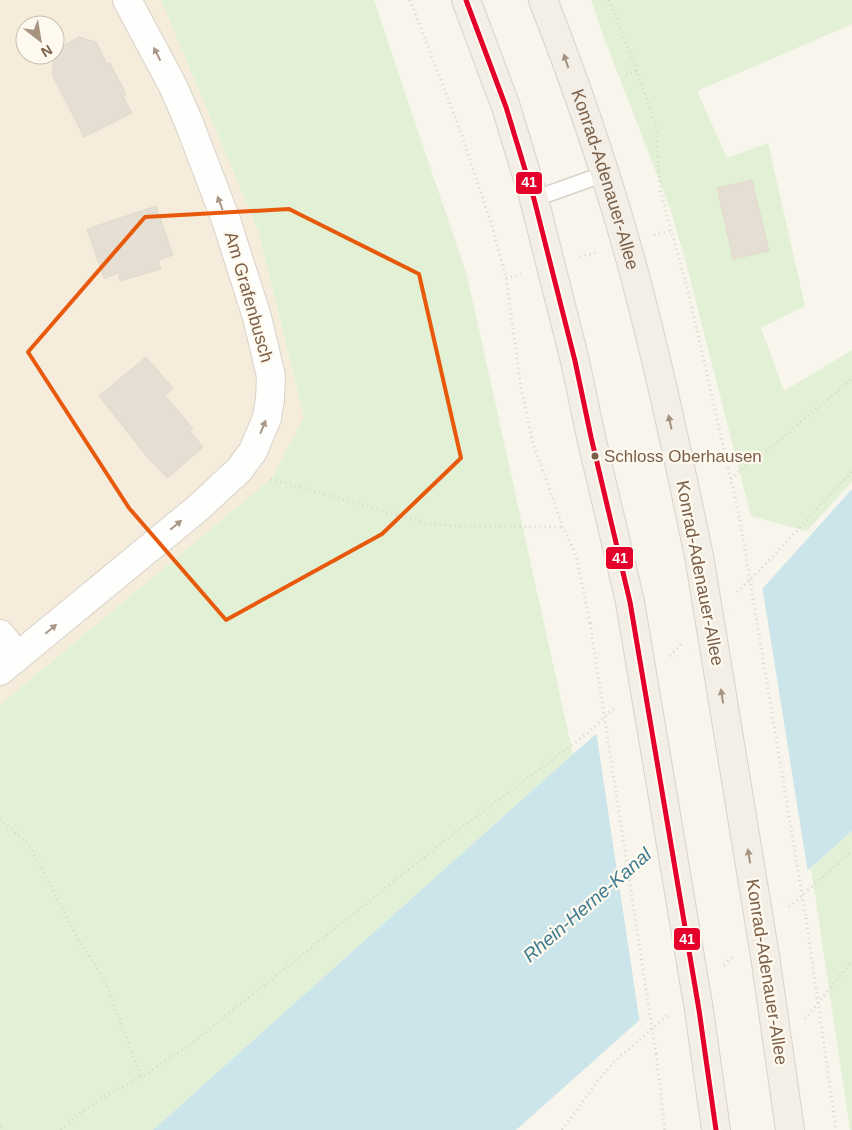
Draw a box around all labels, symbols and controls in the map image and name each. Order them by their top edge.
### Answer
north arrow [15,15,65,65]
text: N [38,42,55,61]
one-way arrow [152,47,160,61]
one-way arrow [562,54,569,69]
street label: Konrad-Adenauer-Allee [567,86,643,272]
line badge: 41 [515,171,543,195]
text: 41 [521,174,537,190]
one-way arrow [216,196,223,211]
street label: Am Grafenbusch [221,229,277,365]
one-way arrow [666,414,674,430]
one-way arrow [259,419,267,434]
place label: Schloss Oberhausen [604,447,762,466]
marker: Schloss Oberhausen [590,451,600,461]
street label: Konrad-Adenauer-Allee [672,479,728,667]
one-way arrow [170,520,183,531]
line badge: 41 [605,546,634,570]
text: 41 [612,550,628,566]
one-way arrow [44,623,57,634]
one-way arrow [718,687,726,703]
water label: Rhein-Herne-Kanal [519,843,656,966]
one-way arrow [744,847,752,863]
street label: Konrad-Adenauer-Allee [742,878,792,1066]
line badge: 41 [673,927,701,951]
text: 41 [679,931,695,947]

